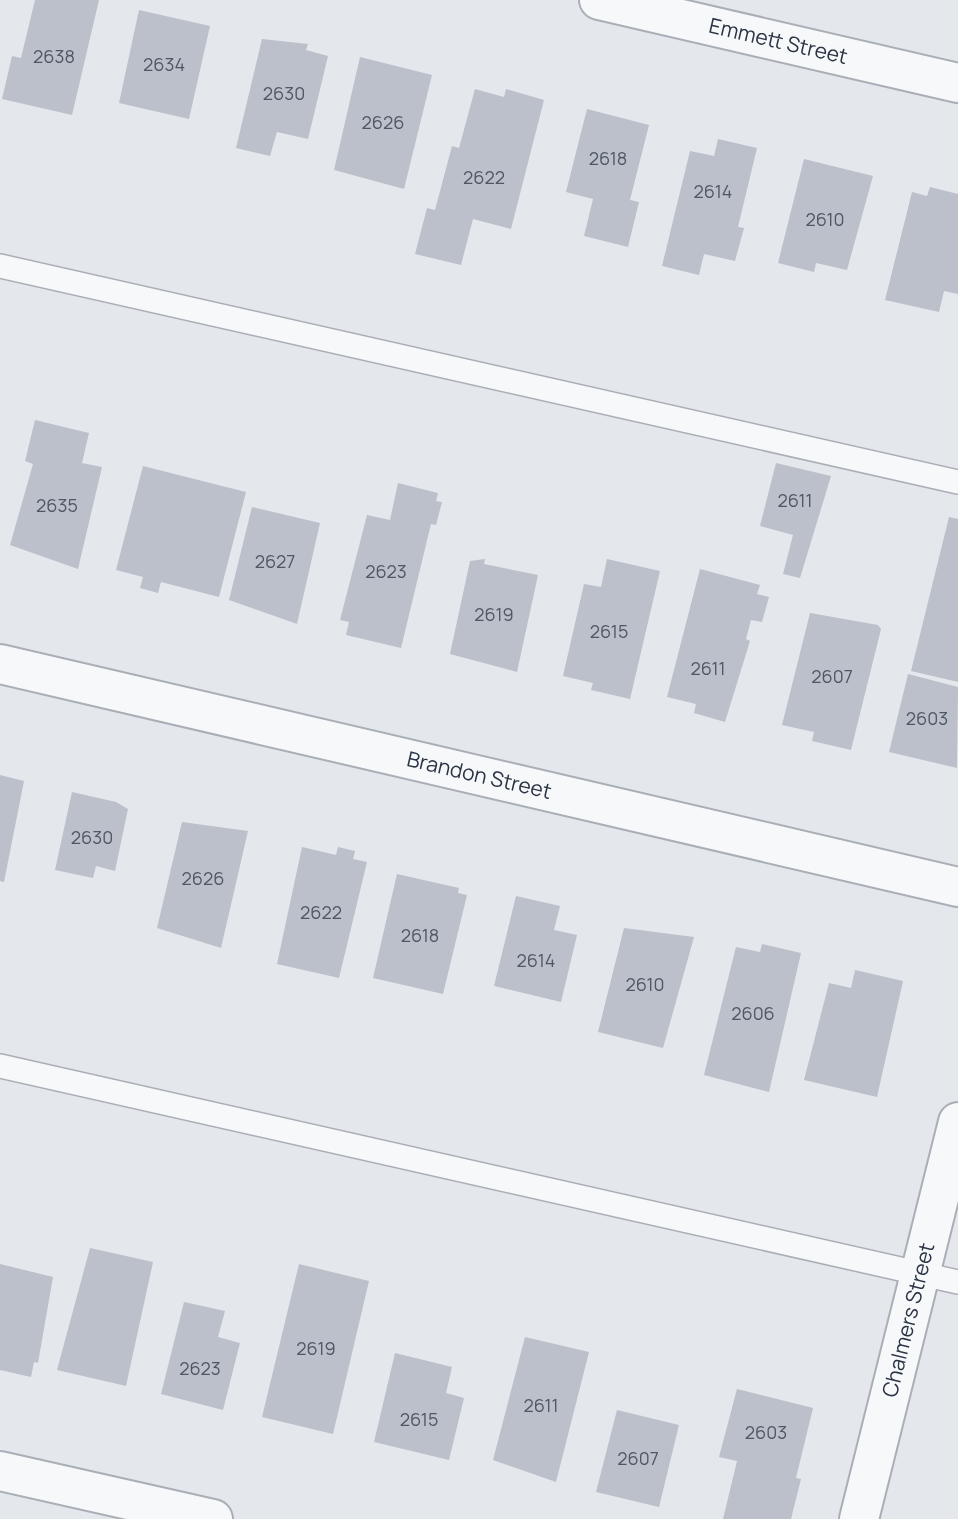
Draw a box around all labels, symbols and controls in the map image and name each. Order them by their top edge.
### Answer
street label: Emmett Street [706,11,851,70]
house number: 2638 [33,44,75,68]
house number: 2634 [143,52,185,76]
house number: 2630 [263,81,305,105]
house number: 2626 [362,110,404,134]
house number: 2618 [589,146,627,170]
house number: 2622 [463,165,505,189]
house number: 2614 [694,179,732,203]
house number: 2610 [805,207,845,231]
house number: 2611 [777,488,813,512]
house number: 2635 [36,493,78,517]
house number: 2627 [255,549,295,573]
house number: 2623 [365,559,407,583]
house number: 2619 [474,602,514,626]
house number: 2615 [590,619,628,643]
house number: 2611 [690,656,726,680]
house number: 2607 [811,664,853,688]
house number: 2603 [906,706,948,730]
street label: Brandon Street [404,744,554,805]
house number: 2630 [71,825,113,849]
house number: 2626 [182,866,224,890]
house number: 2622 [300,900,342,924]
house number: 2618 [401,923,439,947]
house number: 2614 [517,948,555,972]
house number: 2610 [625,972,665,996]
house number: 2606 [731,1001,775,1025]
street label: Chalmers Street [875,1240,940,1400]
house number: 2619 [296,1336,336,1360]
house number: 2623 [179,1356,221,1380]
house number: 2611 [523,1393,559,1417]
house number: 2615 [400,1407,438,1431]
house number: 2603 [745,1420,787,1444]
house number: 2607 [617,1446,659,1470]

